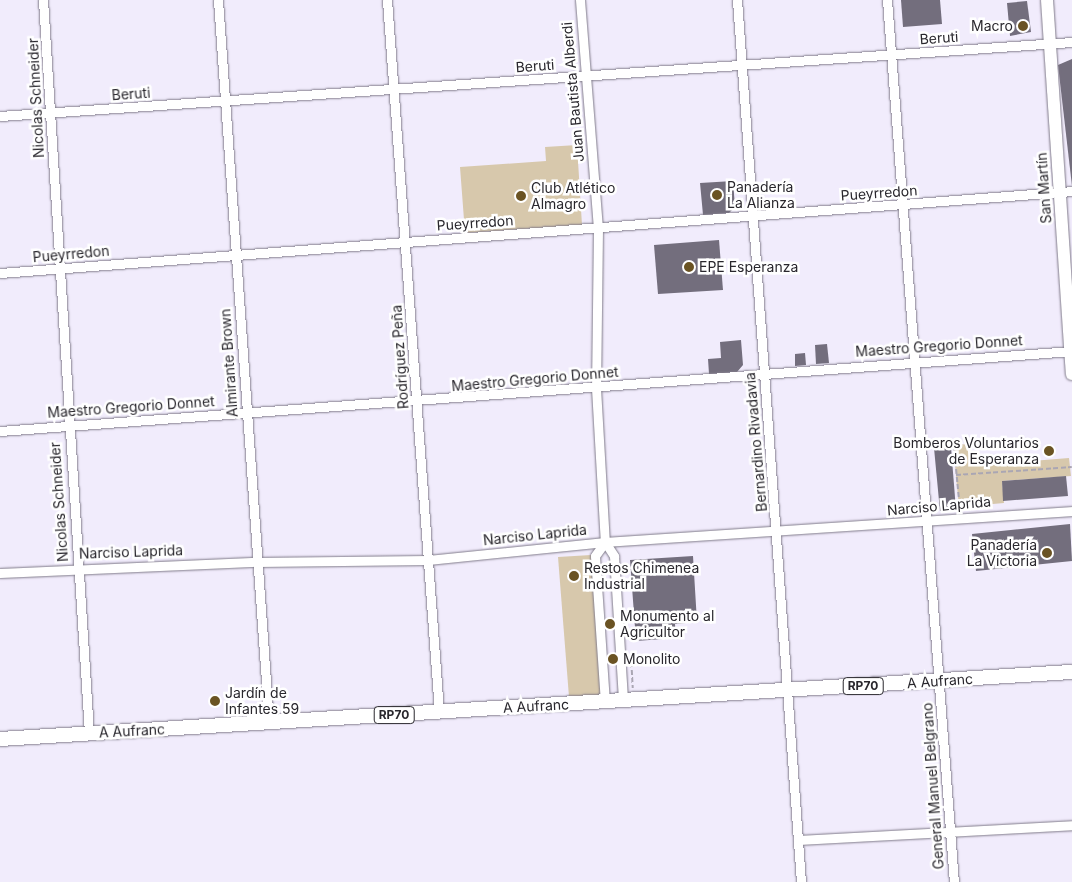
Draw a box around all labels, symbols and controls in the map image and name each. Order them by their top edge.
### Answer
place label: Macro [971,18,1013,34]
marker: Macro [1017,20,1029,32]
street label: Juan Bautista Alberdi [559,21,587,163]
street label: Beruti [919,28,959,48]
street label: Nicolas Schneider [24,38,48,158]
street label: Beruti [515,56,555,76]
street label: Beruti [111,84,151,104]
street label: San Martín [1033,152,1055,224]
place label: Panadería La Alianza [727,179,795,212]
place label: Club Atlético Almagro [531,180,615,212]
street label: Pueyrredon [840,182,918,204]
marker: Panadería La Alianza [711,189,723,201]
marker: Club Atlético Almagro [515,190,527,202]
street label: Pueyrredon [436,212,514,234]
street label: Pueyrredon [32,242,110,266]
place label: EPE Esperanza [699,259,798,275]
marker: EPE Esperanza [683,261,695,273]
street label: Rodríguez Peña [388,304,412,410]
street label: Almirante Brown [217,308,241,418]
street label: Maestro Gregorio Donnet [855,332,1023,360]
street label: Maestro Gregorio Donnet [451,363,619,395]
street label: Bernardino Rivadavia [742,372,770,512]
street label: Maestro Gregorio Donnet [47,393,215,421]
place label: Bomberos Voluntarios de Esperanza [893,435,1039,468]
street label: Nicolas Schneider [46,442,72,562]
marker: Bomberos Voluntarios de Esperanza [1043,445,1055,457]
street label: Narciso Laprida [886,493,992,519]
street label: Narciso Laprida [482,521,588,549]
place label: Panadería La Victoria [967,537,1037,570]
street label: Narciso Laprida [79,542,183,562]
marker: Panadería La Victoria [1041,547,1053,559]
place label: Restos Chimenea Industrial [584,560,699,592]
marker: Restos Chimenea Industrial [568,570,580,582]
place label: Monumento al Agricultor [620,608,714,640]
marker: Monumento al Agricultor [604,618,616,630]
place label: Monolito [623,651,680,667]
marker: Monolito [607,653,619,665]
street label: A Aufranc [906,670,974,692]
road number: RP70 [842,676,884,696]
place label: Jardín de Infantes 59 [225,685,299,718]
marker: Jardín de Infantes 59 [209,695,221,707]
street label: A Aufranc [503,696,569,716]
street label: General Manuel Belgrano [919,702,947,870]
road number: RP70 [373,706,415,724]
street label: A Aufranc [99,721,165,741]

